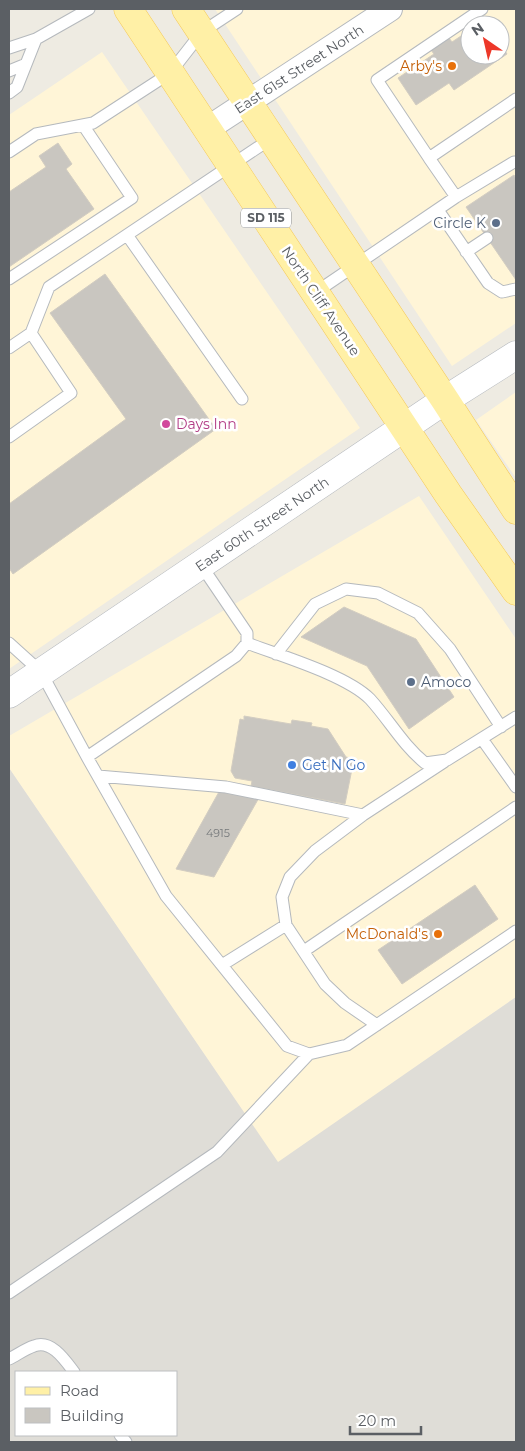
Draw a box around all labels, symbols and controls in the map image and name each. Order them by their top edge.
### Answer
north arrow [460,15,510,65]
text: N [468,19,487,40]
street label: East 61st Street North [231,20,367,118]
place label: Arby's [400,57,442,75]
marker: Arby's [446,60,458,72]
road number: SD 115 [241,208,291,228]
place label: Circle K [433,214,486,232]
marker: Circle K [490,217,502,229]
street label: North Cliff Avenue [278,243,364,359]
place label: Days Inn [176,415,237,433]
marker: Days Inn [160,418,172,430]
street label: East 60th Street North [192,472,332,576]
place label: Amoco [421,673,471,691]
marker: Amoco [405,676,417,688]
place label: Get N Go [302,756,366,774]
marker: Get N Go [286,759,298,771]
house number: 4915 [206,826,230,840]
place label: McDonald's [346,925,428,943]
marker: McDonald's [432,928,444,940]
legend [15,1371,178,1436]
text: Road [60,1381,99,1400]
scale bar [350,1404,421,1436]
text: Building [60,1406,124,1425]
text: 20 m [358,1411,396,1430]

